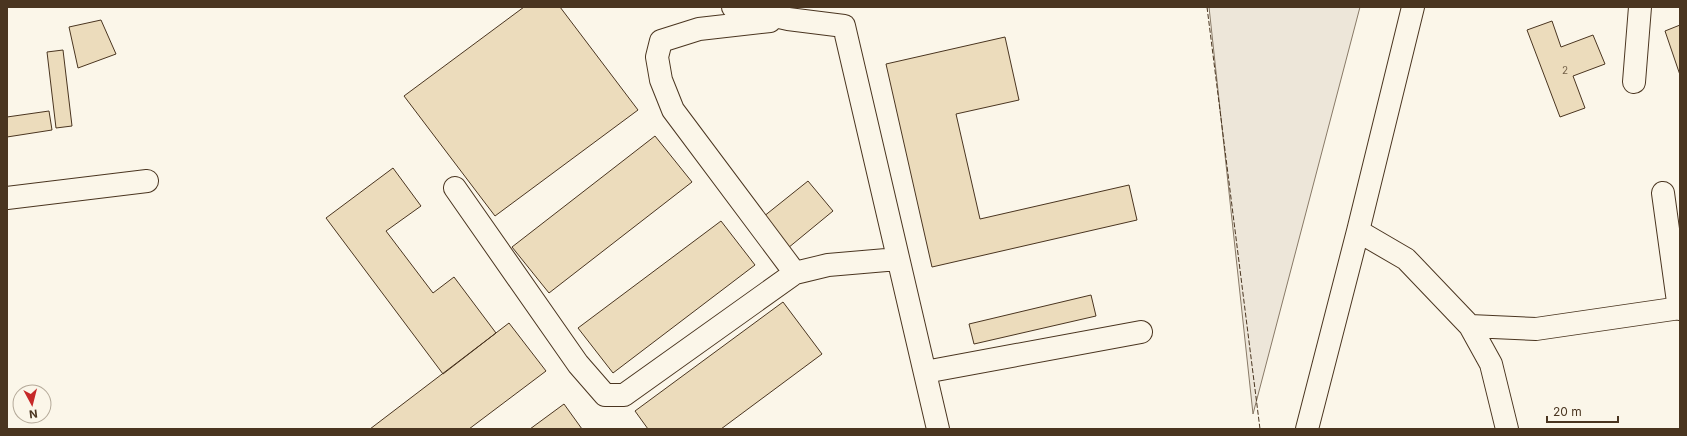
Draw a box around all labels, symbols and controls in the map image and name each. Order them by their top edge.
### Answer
house number: 2 [1562,64,1568,76]
north arrow [12,384,52,424]
scale bar [1547,398,1618,424]
text: 20 m [1553,404,1582,419]
text: N [28,406,38,421]

